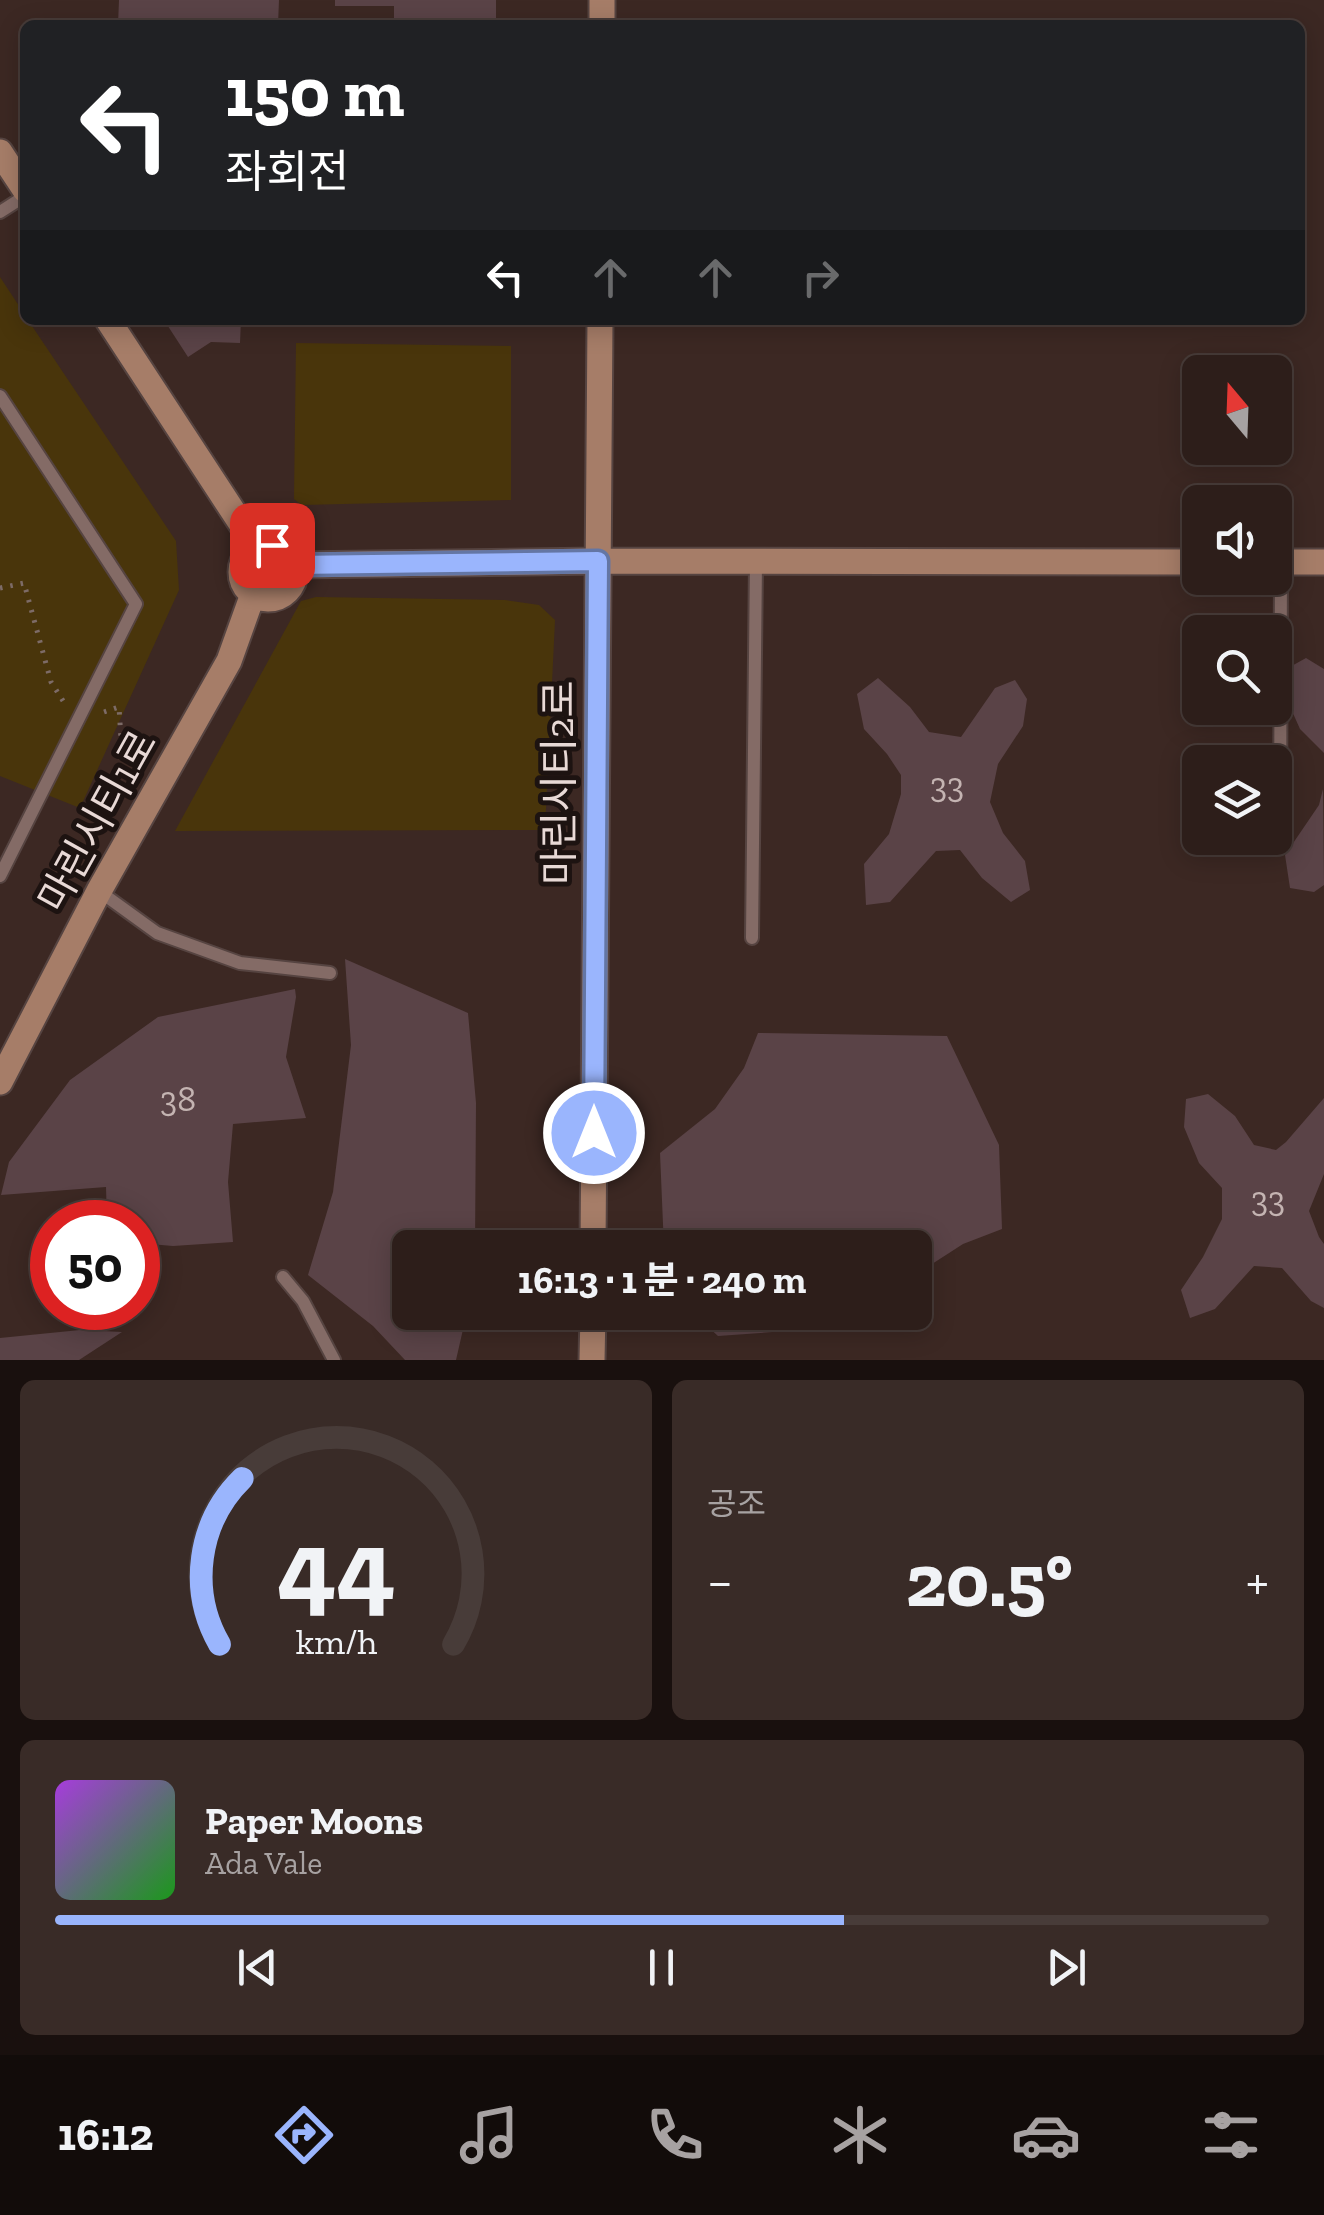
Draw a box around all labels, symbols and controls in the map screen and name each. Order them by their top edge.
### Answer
text: 150 m [225,50,405,134]
icon: left [60,60,190,190]
text: 좌회전 [225,145,349,199]
icon: left [478,250,533,305]
icon: ahead [583,250,638,305]
icon: ahead [688,250,743,305]
icon: right [793,250,848,305]
north arrow [1182,355,1292,465]
map controls [1182,355,1292,855]
button: sound [1182,485,1292,595]
pin [230,503,315,588]
icon: arrive [245,518,300,573]
button: search [1182,615,1292,725]
street label: 마린시티2로 [535,681,583,885]
street label: 마린시티1로 [28,722,166,920]
button: layers [1182,745,1292,855]
house number: 33 [930,764,964,806]
house number: 38 [160,1078,196,1120]
position arrow [542,1081,646,1185]
house number: 33 [1251,1178,1285,1220]
speed limit sign: 50 [30,1200,160,1330]
text: 16:13 · 1 분 · 240 m [518,1257,806,1303]
text: 공조 [707,1485,766,1523]
text: 44 [277,1504,395,1629]
text: 20.5° [906,1535,1073,1625]
text: − [707,1548,733,1614]
text: + [1246,1548,1269,1614]
text: km/h [295,1620,377,1663]
text: Paper Moons [205,1798,423,1844]
text: Ada Vale [205,1844,322,1882]
icon: previous [230,1940,285,1995]
icon: pause [634,1940,689,1995]
icon: next [1039,1940,1094,1995]
icon: directions [269,2100,339,2170]
icon: music [454,2100,524,2170]
icon: phone [640,2100,710,2170]
icon: climate [825,2100,895,2170]
icon: car [1011,2100,1081,2170]
icon: filters [1196,2100,1266,2170]
text: 16:12 [58,2108,154,2162]

